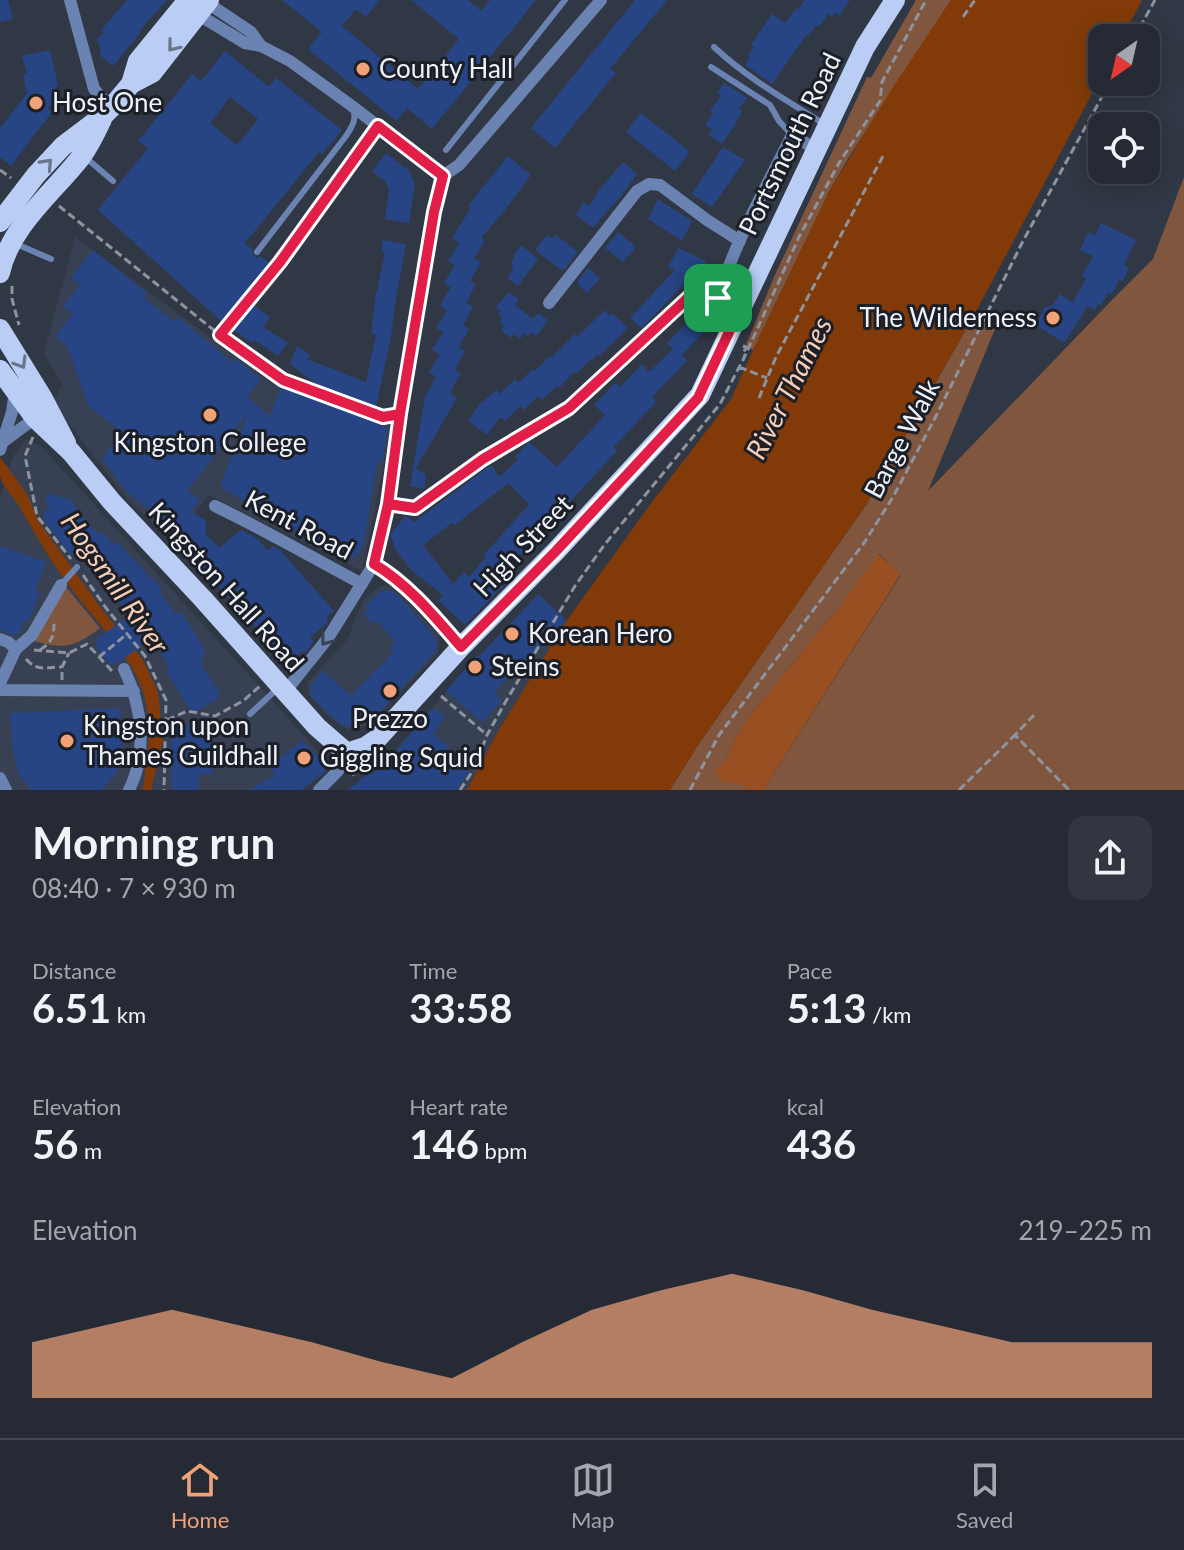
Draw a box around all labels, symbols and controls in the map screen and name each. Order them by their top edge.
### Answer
north arrow [1088,24,1160,96]
map controls [1088,24,1160,184]
one-way arrow [169,37,183,52]
street label: Portsmouth Road [731,47,847,240]
place label: County Hall [379,52,513,84]
marker: County Hall [354,60,372,78]
place label: Host One [52,86,162,118]
marker: Host One [27,94,45,112]
button: locate [1088,112,1160,184]
one-way arrow [38,159,52,173]
pin [684,264,752,332]
icon: arrive [696,276,740,320]
place label: The Wilderness [860,301,1037,333]
marker: The Wilderness [1044,309,1062,327]
water label: River Thames [738,311,838,464]
one-way arrow [11,354,27,369]
street label: Barge Walk [857,373,946,503]
marker: Kingston College [201,406,219,424]
place label: Kingston College [114,426,306,458]
street label: Kent Road [240,482,359,566]
street label: High Street [466,487,579,603]
street label: Kingston Hall Road [142,495,311,678]
water label: Hogsmill River [55,505,177,660]
place label: Korean Hero [528,617,673,649]
marker: Korean Hero [503,625,521,643]
one-way arrow [322,631,336,645]
place label: Steins [491,650,560,682]
marker: Steins [466,658,484,676]
marker: Prezzo [381,682,399,700]
place label: Prezzo [352,702,428,734]
place label: Kingston upon Thames Guildhall [83,709,279,771]
marker: Kingston upon Thames Guildhall [58,732,76,750]
place label: Giggling Squid [320,741,483,773]
marker: Giggling Squid [295,749,313,767]
text: Morning run [32,816,275,868]
button: share [1068,816,1152,900]
text: 08:40 · 7 × 930 m [32,872,236,904]
text: Distance [32,957,116,984]
text: Time [409,957,457,984]
text: Pace [787,957,832,984]
text: 6.51 [32,984,111,1032]
text: 33:58 [409,984,512,1032]
text: 5:13 [787,984,867,1032]
text: km [111,1001,146,1028]
text: /km [867,1001,911,1028]
text: Elevation [32,1093,121,1120]
text: Heart rate [409,1093,508,1120]
text: kcal [787,1093,824,1120]
text: 56 [32,1120,78,1168]
text: 146 [409,1120,479,1168]
text: 436 [787,1120,856,1168]
text: m [78,1137,102,1164]
text: bpm [479,1137,527,1164]
text: Elevation [32,1214,138,1246]
text: 219–225 m [1018,1214,1152,1246]
tab: Home [171,1458,229,1533]
tab: Map [571,1458,615,1533]
tab: Saved [956,1458,1013,1533]

